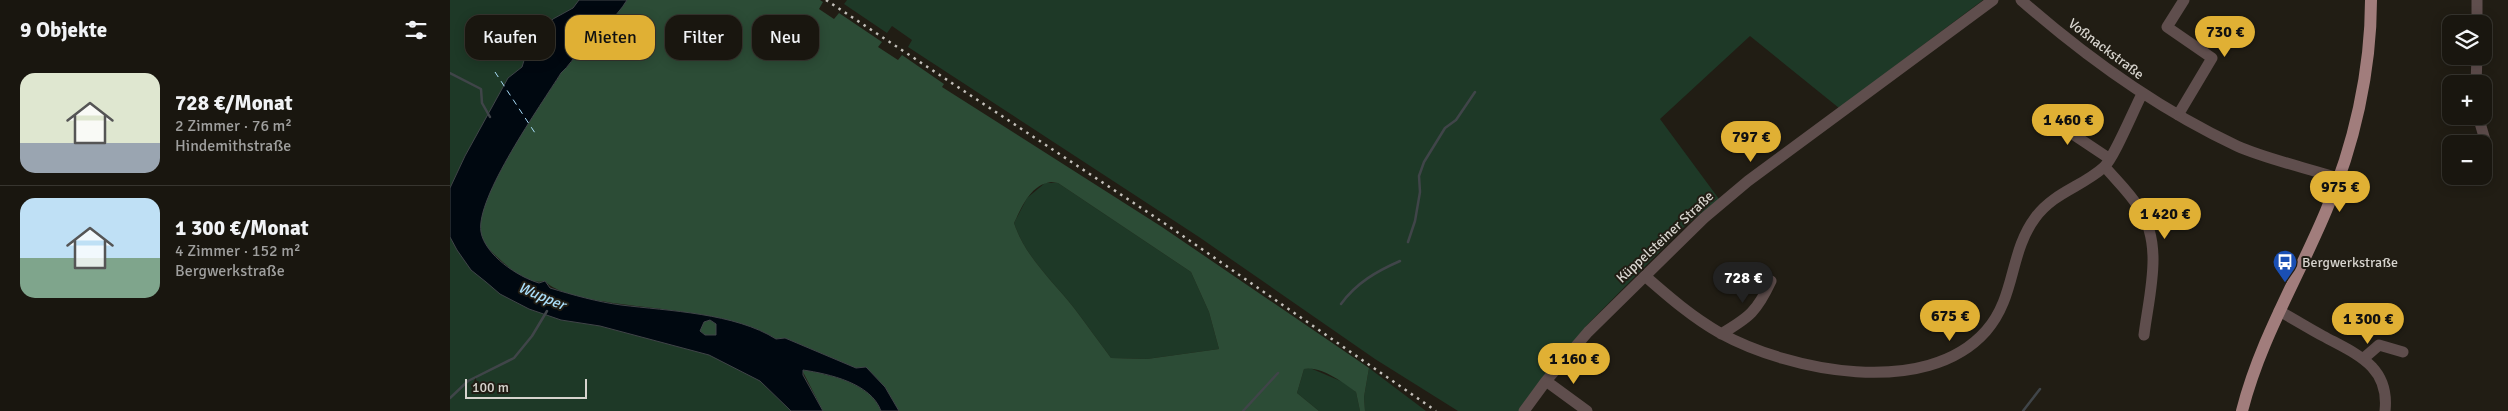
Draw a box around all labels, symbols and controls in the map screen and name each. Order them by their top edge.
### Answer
chip: Kaufen [465,15,555,60]
chip: Mieten [565,15,655,60]
chip: Filter [665,15,742,60]
chip: Neu [752,15,819,60]
street label: Voßnackstraße [2065,15,2147,83]
pin: 730 € [2190,15,2260,58]
map controls [2442,15,2492,185]
button: layers [2442,15,2492,65]
icon: filters [402,16,430,44]
text: 9 Objekte [20,17,107,43]
text: 730 € [2206,22,2244,42]
button: + [2442,75,2492,125]
text: 728 €/Monat [175,90,293,116]
icon: home [60,93,120,153]
pin: 1 460 € [2022,104,2114,146]
text: 1 460 € [2043,110,2093,130]
text: 2 Zimmer · 76 m² [175,116,292,136]
pin: 797 € [1716,120,1786,163]
text: 797 € [1732,127,1770,147]
button: − [2442,135,2492,185]
text: Hindemithstraße [175,136,291,156]
pin: 975 € [2305,170,2375,213]
text: 975 € [2321,177,2359,197]
street label: Küppelsteiner Straße [1613,188,1717,286]
pin: 1 420 € [2119,198,2211,240]
text: 1 420 € [2140,204,2190,224]
text: 1 300 €/Monat [175,215,309,241]
icon: home [60,218,120,278]
text: 4 Zimmer · 152 m² [175,241,301,261]
bus stop icon: Bergwerkstraße [2272,249,2298,283]
place label: Bergwerkstraße [2302,254,2398,271]
text: Bergwerkstraße [175,261,285,281]
pin: 728 € [1708,262,1778,304]
text: 728 € [1724,268,1762,288]
water label: Wupper [516,278,571,315]
pin: 675 € [1915,300,1985,342]
pin: 1 300 € [2322,302,2414,345]
text: 675 € [1931,306,1969,326]
text: 1 300 € [2343,309,2393,329]
pin: 1 160 € [1528,342,1620,385]
text: 1 160 € [1549,349,1599,369]
scale bar [465,376,588,399]
text: 100 m [472,379,509,396]

